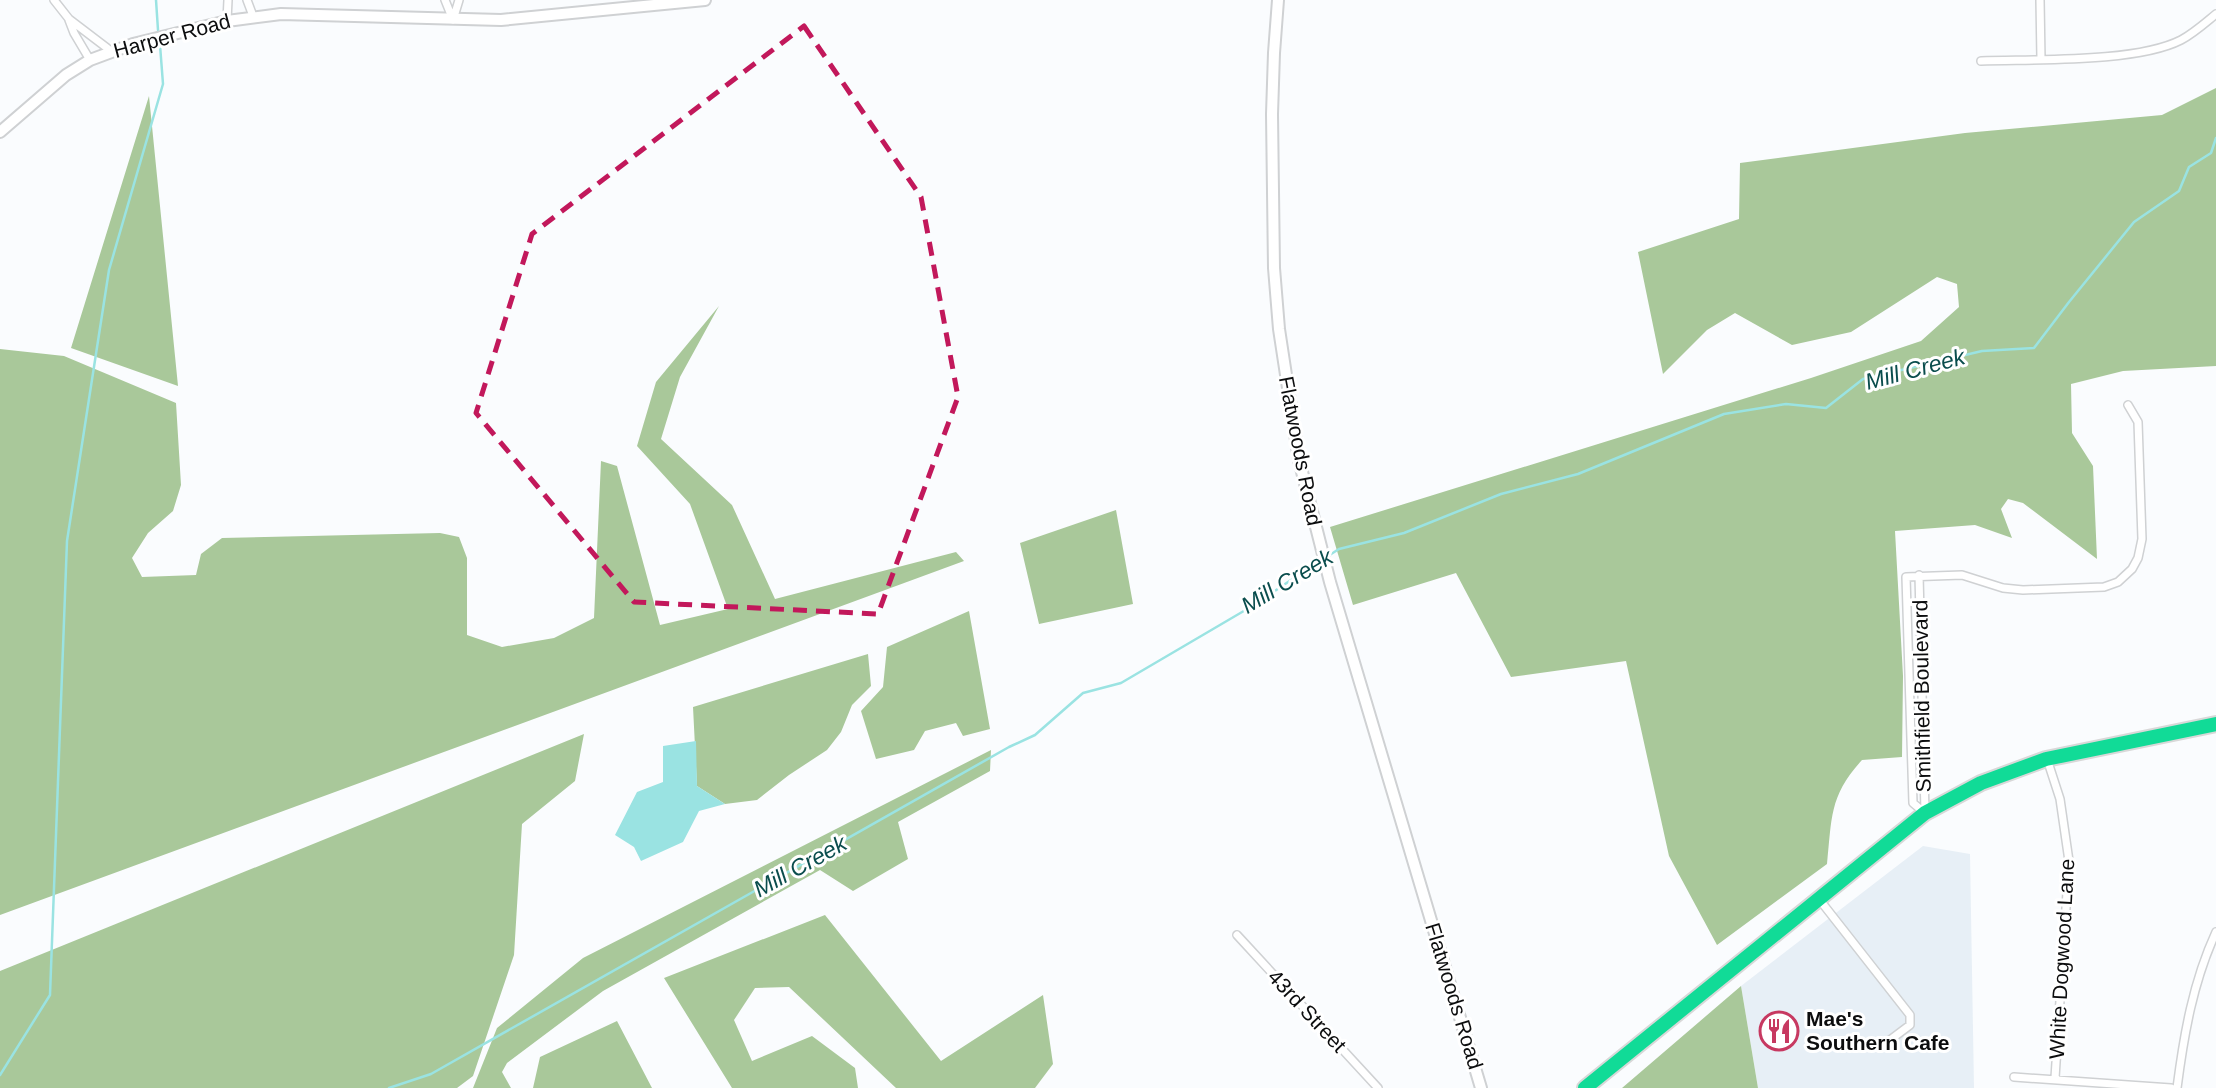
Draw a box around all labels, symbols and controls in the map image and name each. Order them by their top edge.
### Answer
street label: Harper Road [111,9,233,62]
water label: Mill Creek [1862,343,1969,395]
street label: Flatwoods Road [1275,374,1326,528]
water label: Mill Creek [1236,543,1339,618]
street label: Smithfield Boulevard [1908,600,1935,792]
water label: Mill Creek [749,829,852,902]
street label: White Dogwood Lane [2045,858,2078,1060]
street label: Flatwoods Road [1421,920,1488,1072]
street label: 43rd Street [1264,965,1351,1057]
place label: Mae's Southern Cafe [1806,1007,1950,1054]
restaurant icon: Mae's Southern Cafe [1758,1010,1800,1052]

